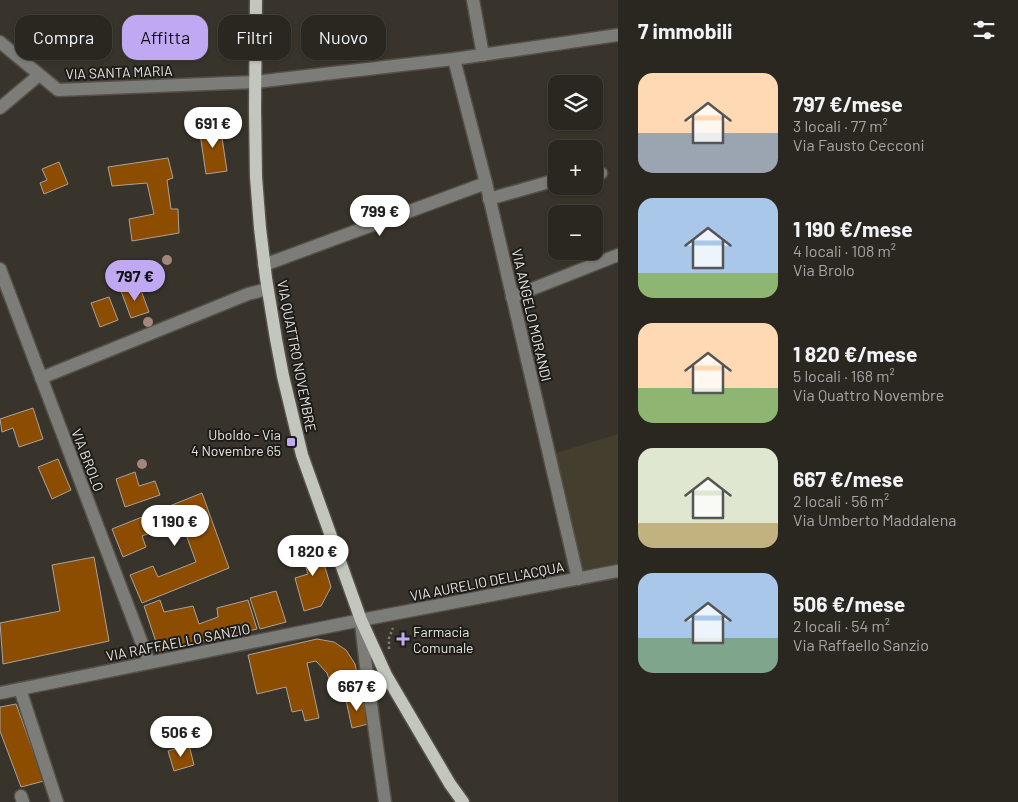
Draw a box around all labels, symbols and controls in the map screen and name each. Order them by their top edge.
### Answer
chip: Compra [15,15,112,60]
chip: Affitta [122,15,208,60]
chip: Filtri [218,15,291,60]
chip: Nuovo [301,15,386,60]
icon: filters [970,16,998,44]
text: 7 immobili [638,18,732,43]
street label: VIA SANTA MARIA [65,62,173,82]
map controls [548,75,603,260]
button: layers [548,75,603,130]
text: 797 €/mese [793,91,903,116]
icon: home [678,93,738,153]
pin: 691 € [178,106,248,149]
text: 691 € [195,113,231,132]
text: 3 locali · 77 m² [793,116,888,135]
text: Via Fausto Cecconi [793,135,925,154]
button: + [548,140,603,195]
pin: 799 € [345,194,415,237]
text: 799 € [361,201,399,220]
button: − [548,205,603,260]
text: 1 190 €/mese [793,216,913,241]
icon: home [678,218,738,278]
text: 4 locali · 108 m² [793,241,896,260]
street label: VIA ANGELO MORANDI [508,247,556,383]
pin: 797 € [100,260,170,302]
text: Via Brolo [793,260,855,279]
text: 797 € [116,266,154,285]
street label: VIA QUATTRO NOVEMBRE [274,279,320,433]
text: 1 820 €/mese [793,341,917,366]
icon: home [678,343,738,403]
text: 5 locali · 168 m² [793,366,895,385]
text: Via Quattro Novembre [793,385,944,404]
street label: VIA BROLO [68,426,108,494]
place label: Uboldo - Via 4 Novembre 65 [191,426,281,459]
marker: Uboldo - Via 4 Novembre 65 [285,436,297,448]
text: 667 €/mese [793,466,904,491]
icon: home [678,468,738,528]
text: 2 locali · 56 m² [793,491,889,510]
pin: 1 190 € [129,504,221,547]
text: Via Umberto Maddalena [793,510,956,529]
text: 1 190 € [152,511,198,530]
pin: 1 820 € [267,534,359,577]
text: 1 820 € [289,541,337,560]
street label: VIA AURELIO DELL'ACQUA [409,558,566,604]
text: 506 €/mese [793,591,905,616]
icon: home [678,593,738,653]
text: 2 locali · 54 m² [793,616,890,635]
street label: VIA RAFFAELLO SANZIO [104,620,252,664]
place label: Farmacia Comunale [413,623,474,656]
marker: Farmacia Comunale [397,633,409,645]
text: Via Raffaello Sanzio [793,635,929,654]
pin: 667 € [322,670,392,712]
text: 667 € [338,676,376,695]
pin: 506 € [146,716,216,758]
text: 506 € [161,722,201,741]

